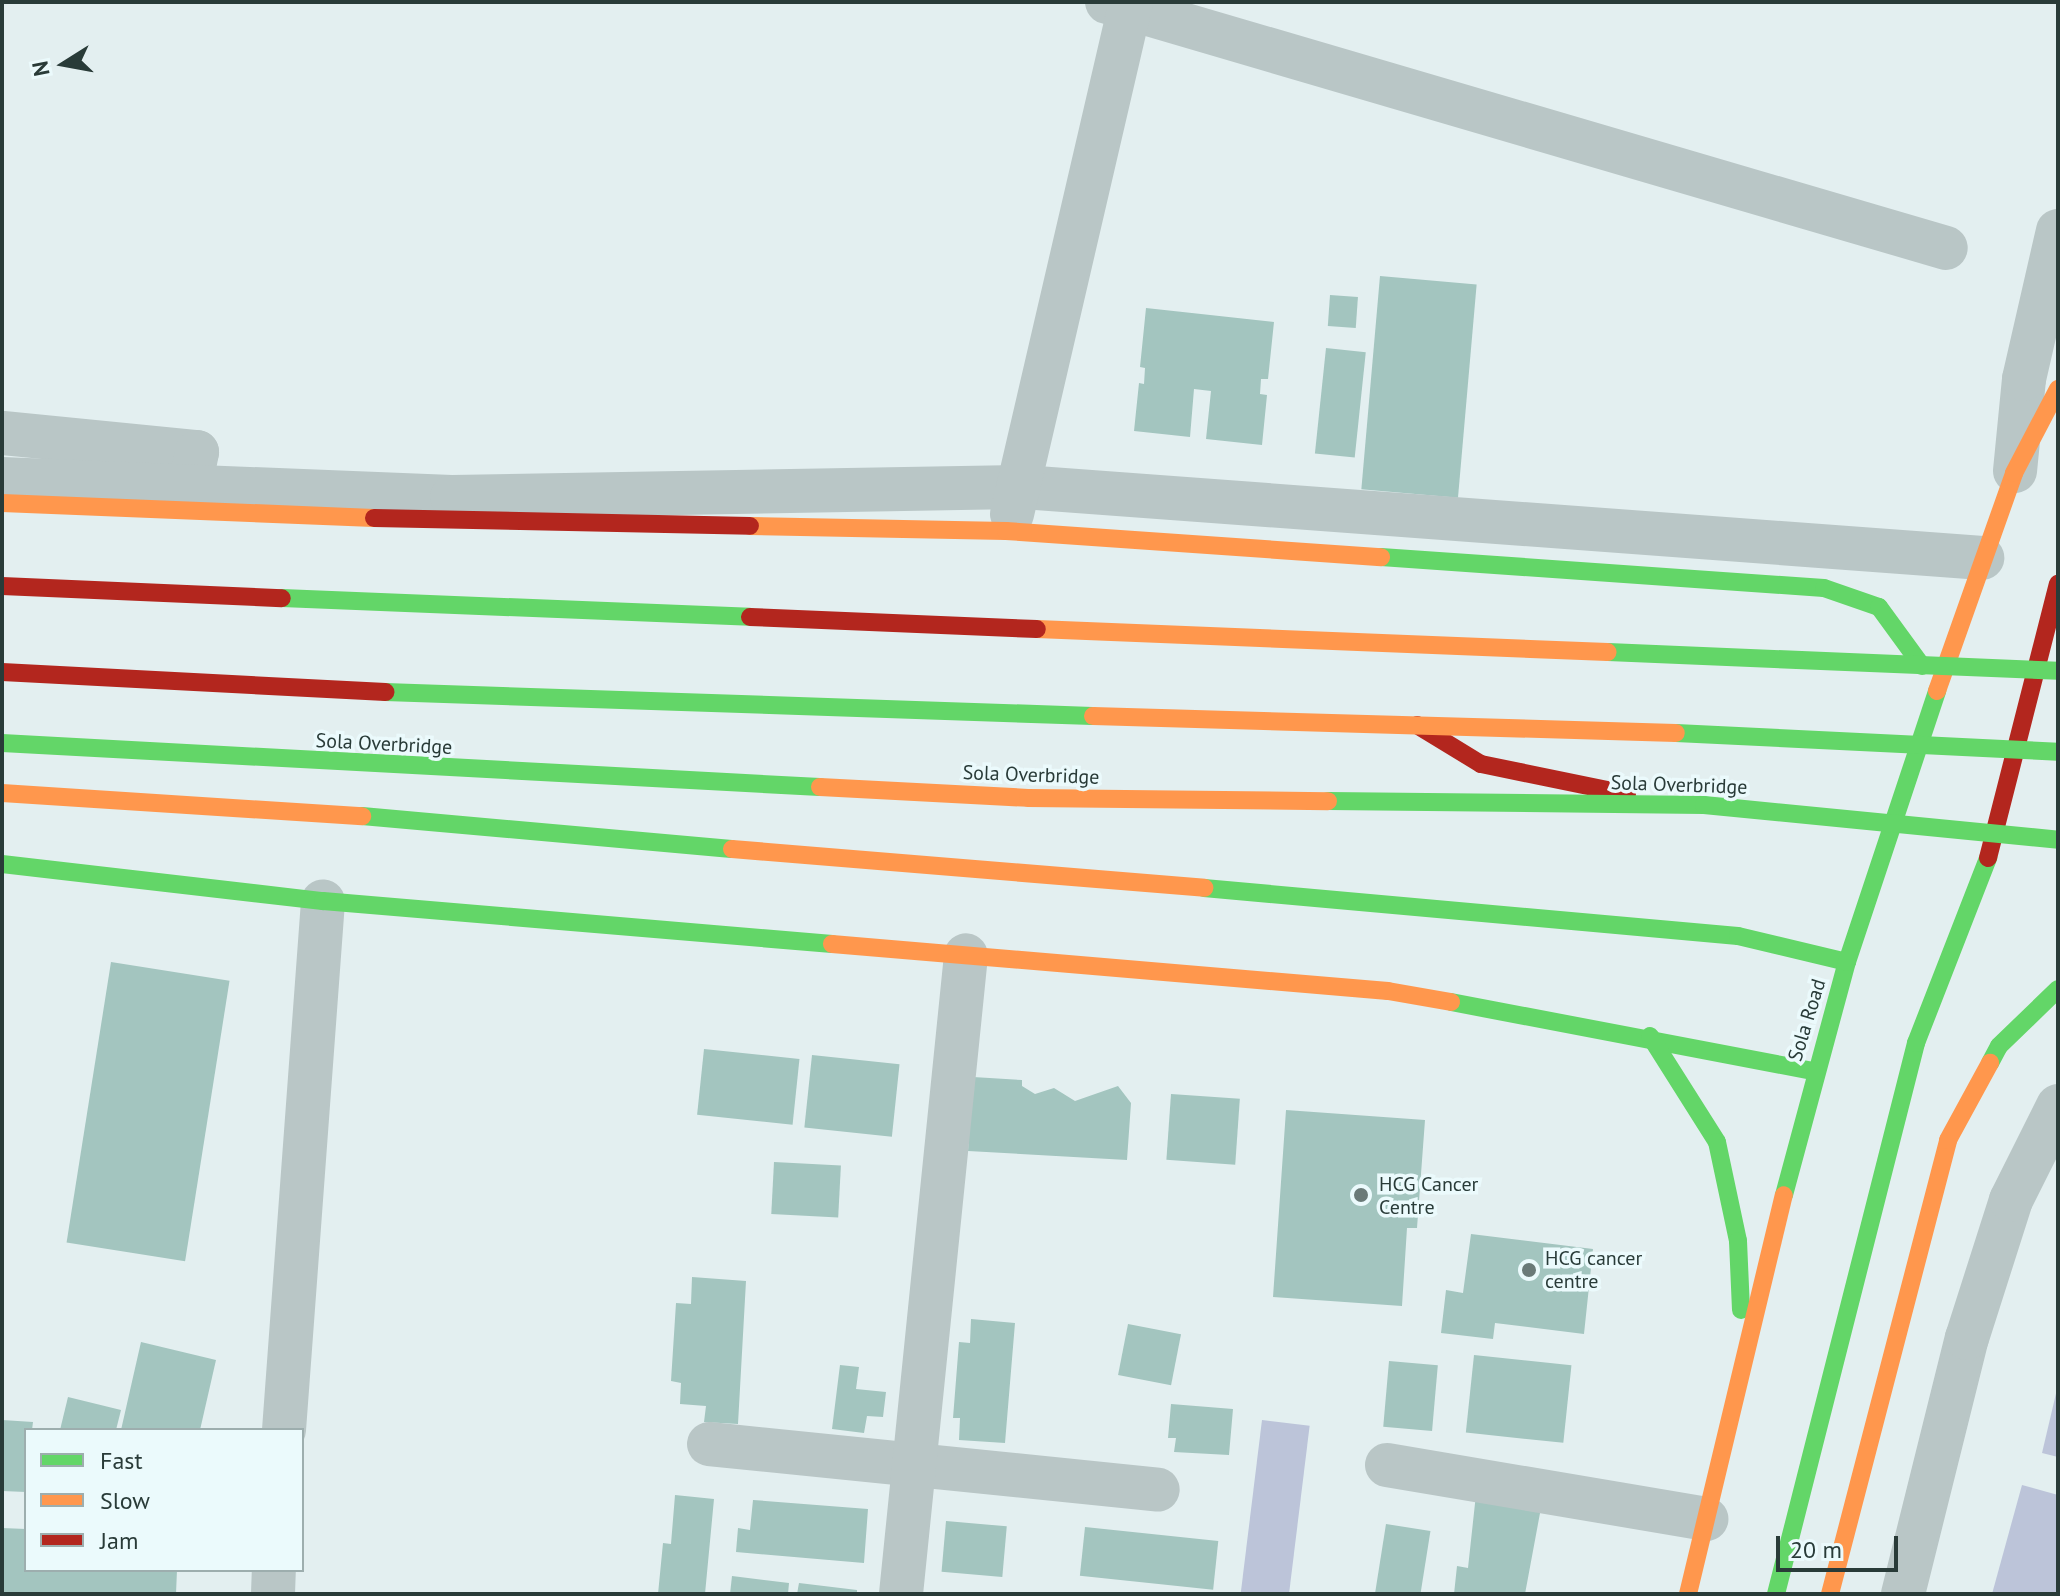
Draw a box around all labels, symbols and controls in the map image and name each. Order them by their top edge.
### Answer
north arrow [24,24,104,104]
text: N [25,59,56,78]
street label: Sola Overbridge [315,728,453,760]
street label: Sola Overbridge [962,761,1100,789]
street label: Sola Overbridge [1610,771,1748,799]
street label: Sola Road [1783,976,1831,1064]
place label: HCG Cancer Centre [1379,1172,1478,1219]
marker: HCG Cancer Centre [1350,1184,1372,1206]
place label: HCG cancer centre [1545,1246,1642,1293]
marker: HCG cancer centre [1520,1261,1538,1279]
legend [24,1428,304,1572]
text: Fast [100,1445,143,1476]
text: Slow [100,1485,150,1516]
scale bar [1780,1520,1902,1570]
text: Jam [100,1525,138,1556]
text: 20 m [1790,1534,1842,1565]

